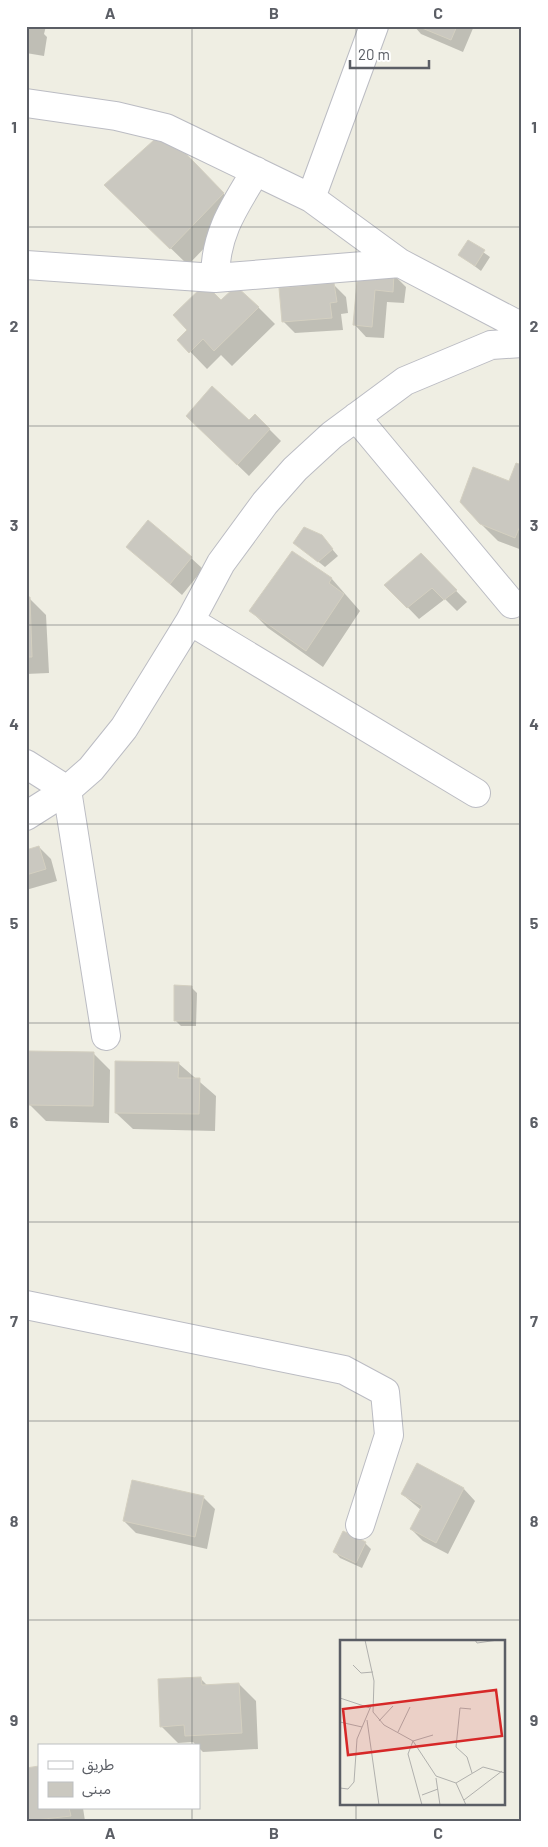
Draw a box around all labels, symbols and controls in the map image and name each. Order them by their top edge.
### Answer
text: A [105,3,116,22]
text: B [269,3,279,22]
text: C [433,3,443,22]
scale bar [350,38,429,70]
text: 20 m [358,45,390,63]
text: 1 [11,117,17,136]
text: 1 [531,117,537,136]
text: 2 [10,316,19,335]
text: 2 [530,316,539,335]
text: 3 [10,515,18,534]
text: 3 [530,515,538,534]
text: 4 [9,714,19,733]
text: 4 [529,714,539,733]
text: 5 [10,913,19,932]
text: 5 [530,913,539,932]
text: 6 [10,1112,19,1131]
text: 6 [530,1112,539,1131]
text: 7 [10,1311,18,1330]
text: 7 [530,1311,538,1330]
text: 8 [10,1511,19,1530]
text: 8 [530,1511,539,1530]
inset map [340,1640,506,1804]
text: 9 [10,1710,18,1729]
text: 9 [530,1710,538,1729]
legend [38,1744,200,1810]
text: طريق [82,1755,114,1775]
text: مبنى [82,1779,111,1798]
text: A [105,1823,116,1842]
text: B [269,1823,279,1842]
text: C [433,1823,443,1842]

